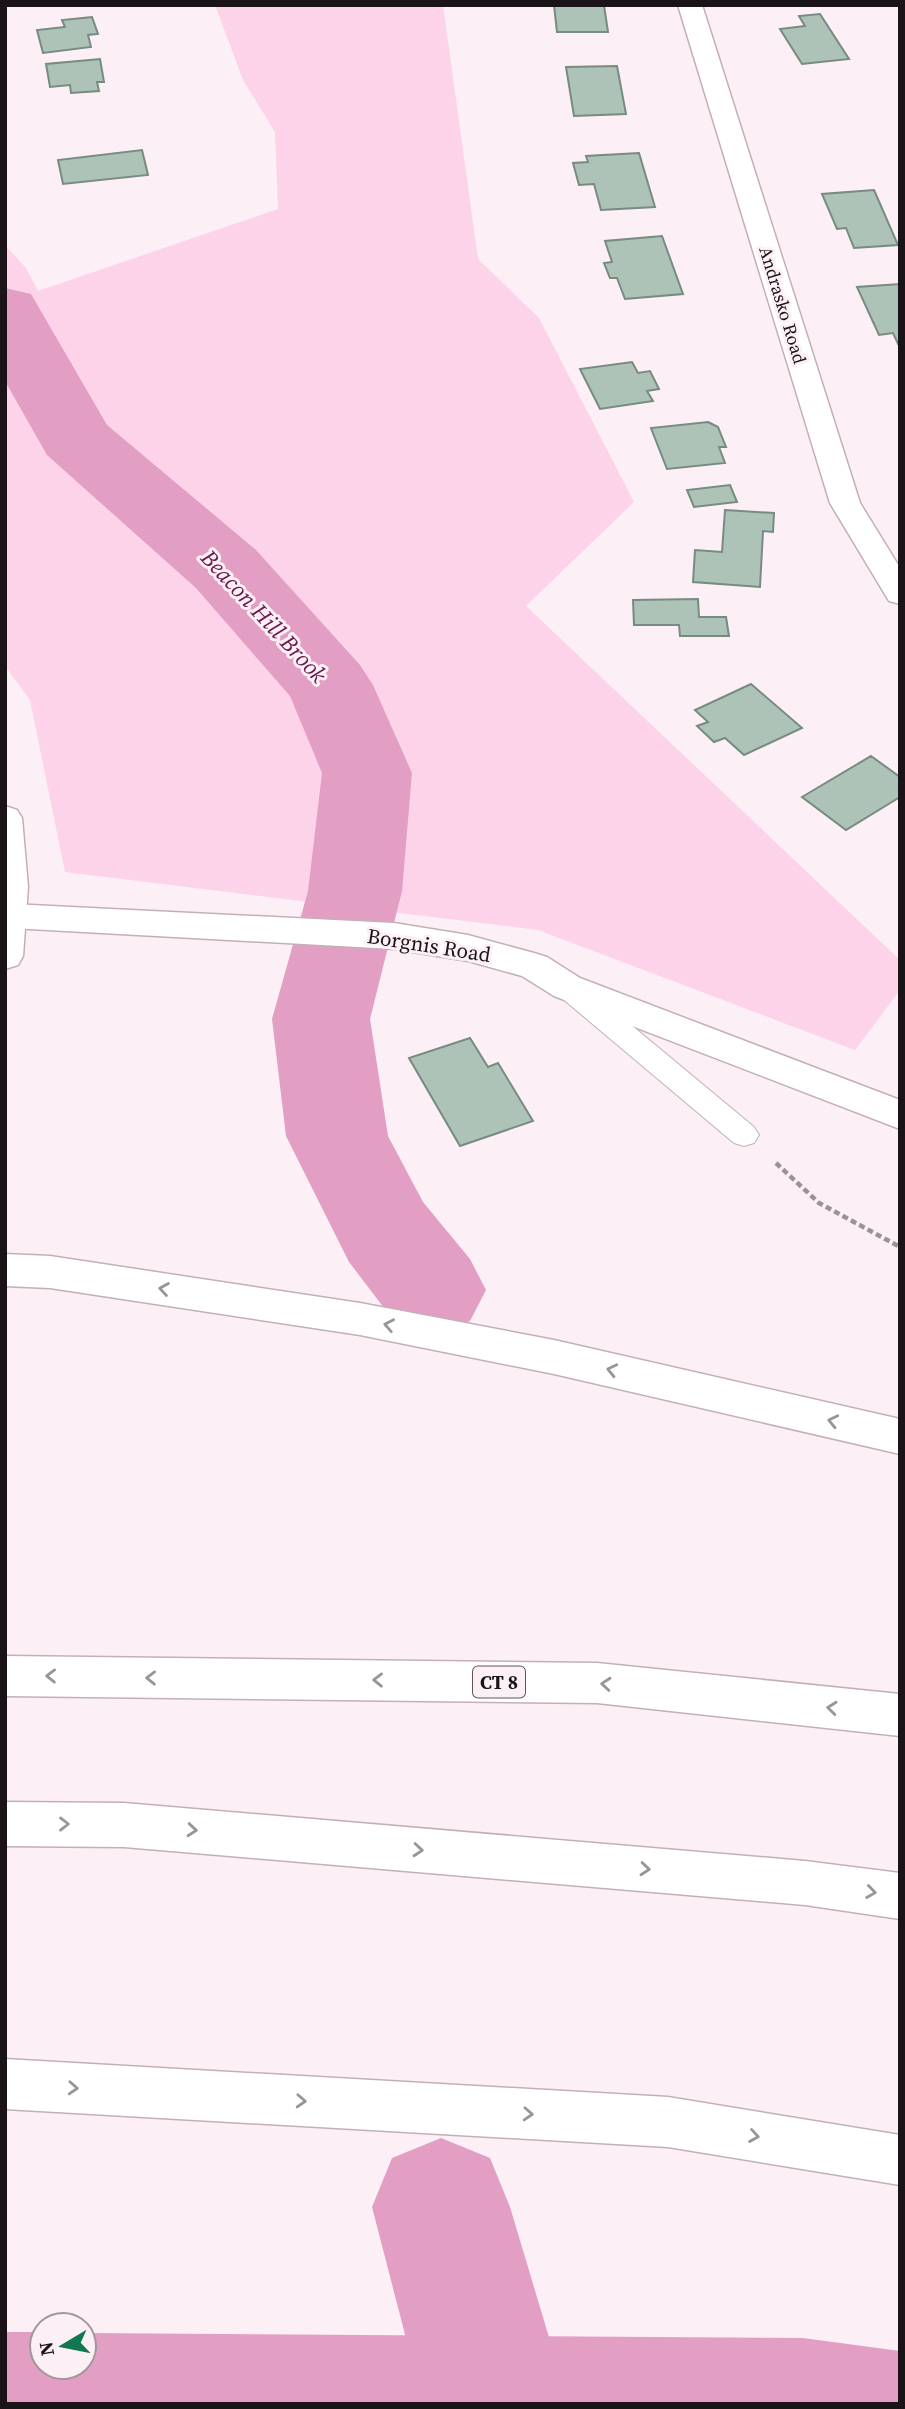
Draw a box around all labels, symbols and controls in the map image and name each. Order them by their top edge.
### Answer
street label: Andrasko Road [753,243,813,367]
water label: Beacon Hill Brook [193,542,334,690]
street label: Borgnis Road [365,921,493,969]
one-way arrow [158,1282,170,1297]
one-way arrow [383,1318,395,1333]
one-way arrow [606,1364,618,1379]
one-way arrow [827,1415,839,1430]
road number: CT 8 [473,1666,525,1698]
one-way arrow [45,1669,56,1684]
one-way arrow [145,1670,156,1685]
one-way arrow [372,1672,383,1688]
one-way arrow [600,1677,611,1692]
one-way arrow [826,1700,838,1715]
one-way arrow [60,1816,70,1832]
one-way arrow [186,1822,197,1837]
one-way arrow [413,1842,424,1857]
one-way arrow [640,1861,651,1876]
one-way arrow [865,1884,877,1899]
one-way arrow [68,2080,79,2095]
one-way arrow [295,2093,306,2108]
one-way arrow [522,2106,533,2121]
one-way arrow [748,2128,760,2143]
north arrow [28,2311,98,2381]
text: N [32,2340,60,2358]

